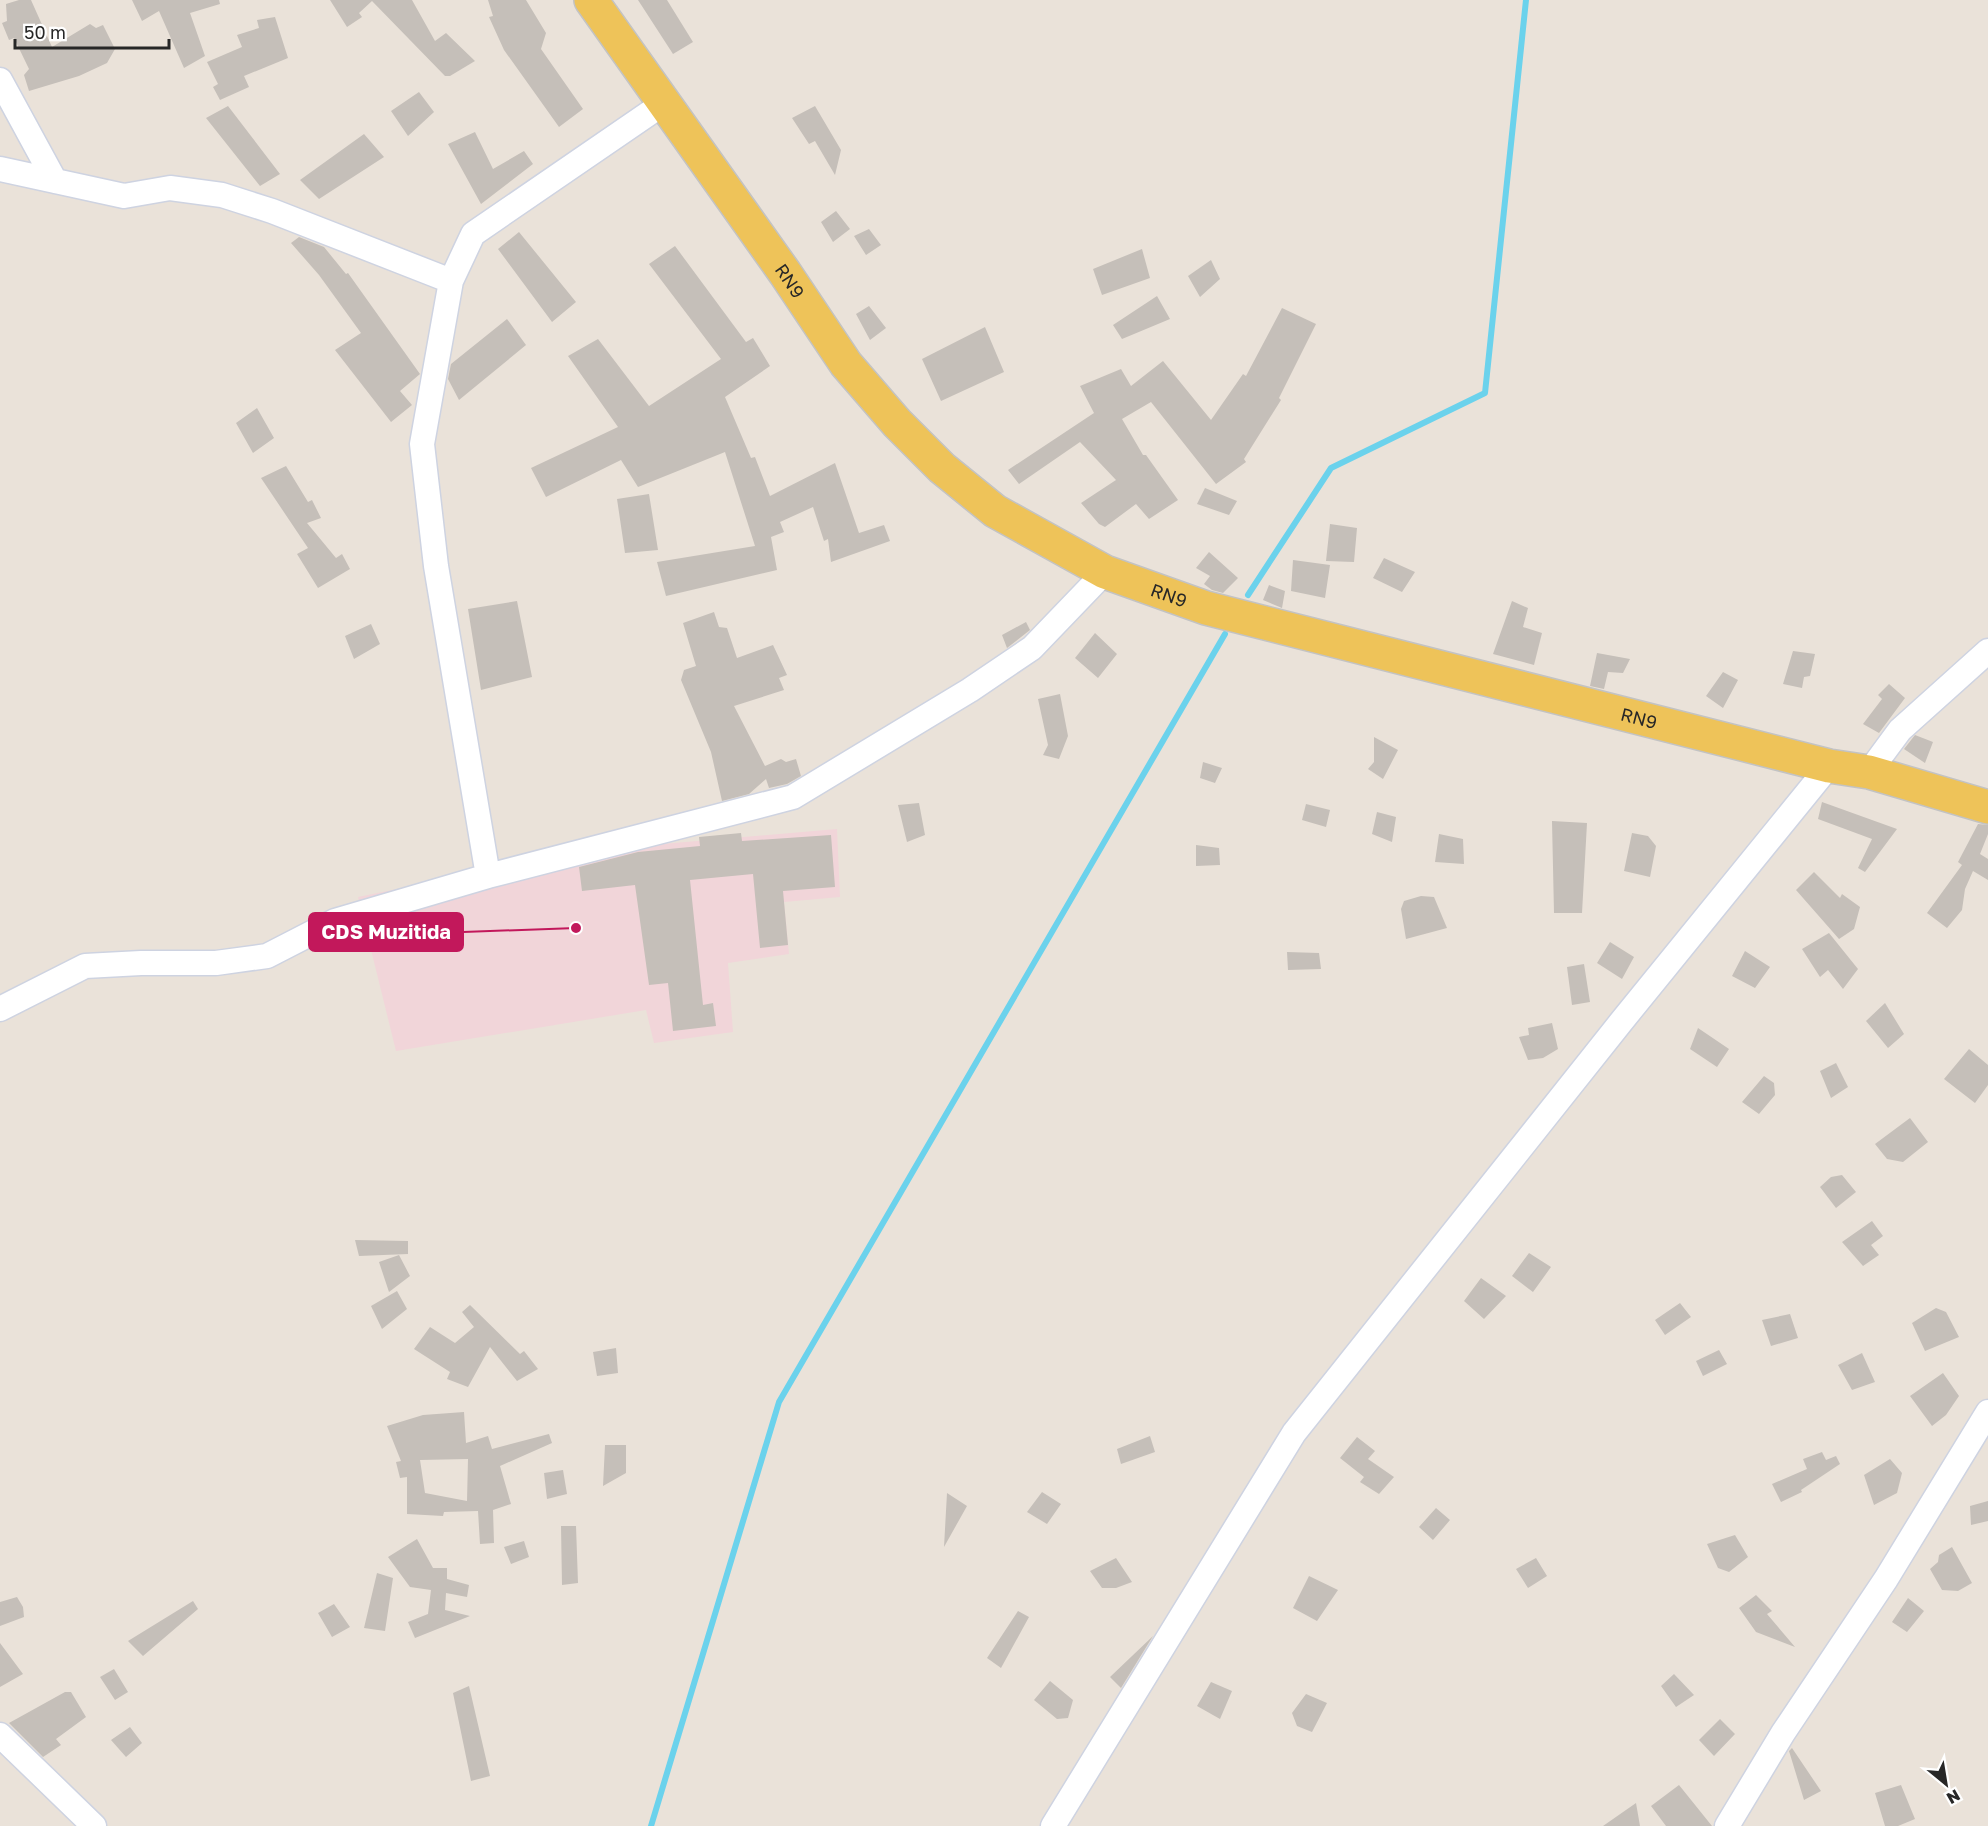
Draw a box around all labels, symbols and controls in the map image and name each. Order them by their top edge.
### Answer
scale bar [15,12,170,50]
text: 50 m [24,21,66,43]
street label: RN9 [771,259,809,302]
street label: RN9 [1148,578,1190,611]
street label: RN9 [1618,703,1660,733]
callout: CDS Muzitida [309,913,463,951]
text: CDS Muzitida [321,919,451,943]
north arrow [1916,1754,1976,1814]
text: N [1943,1785,1964,1809]

